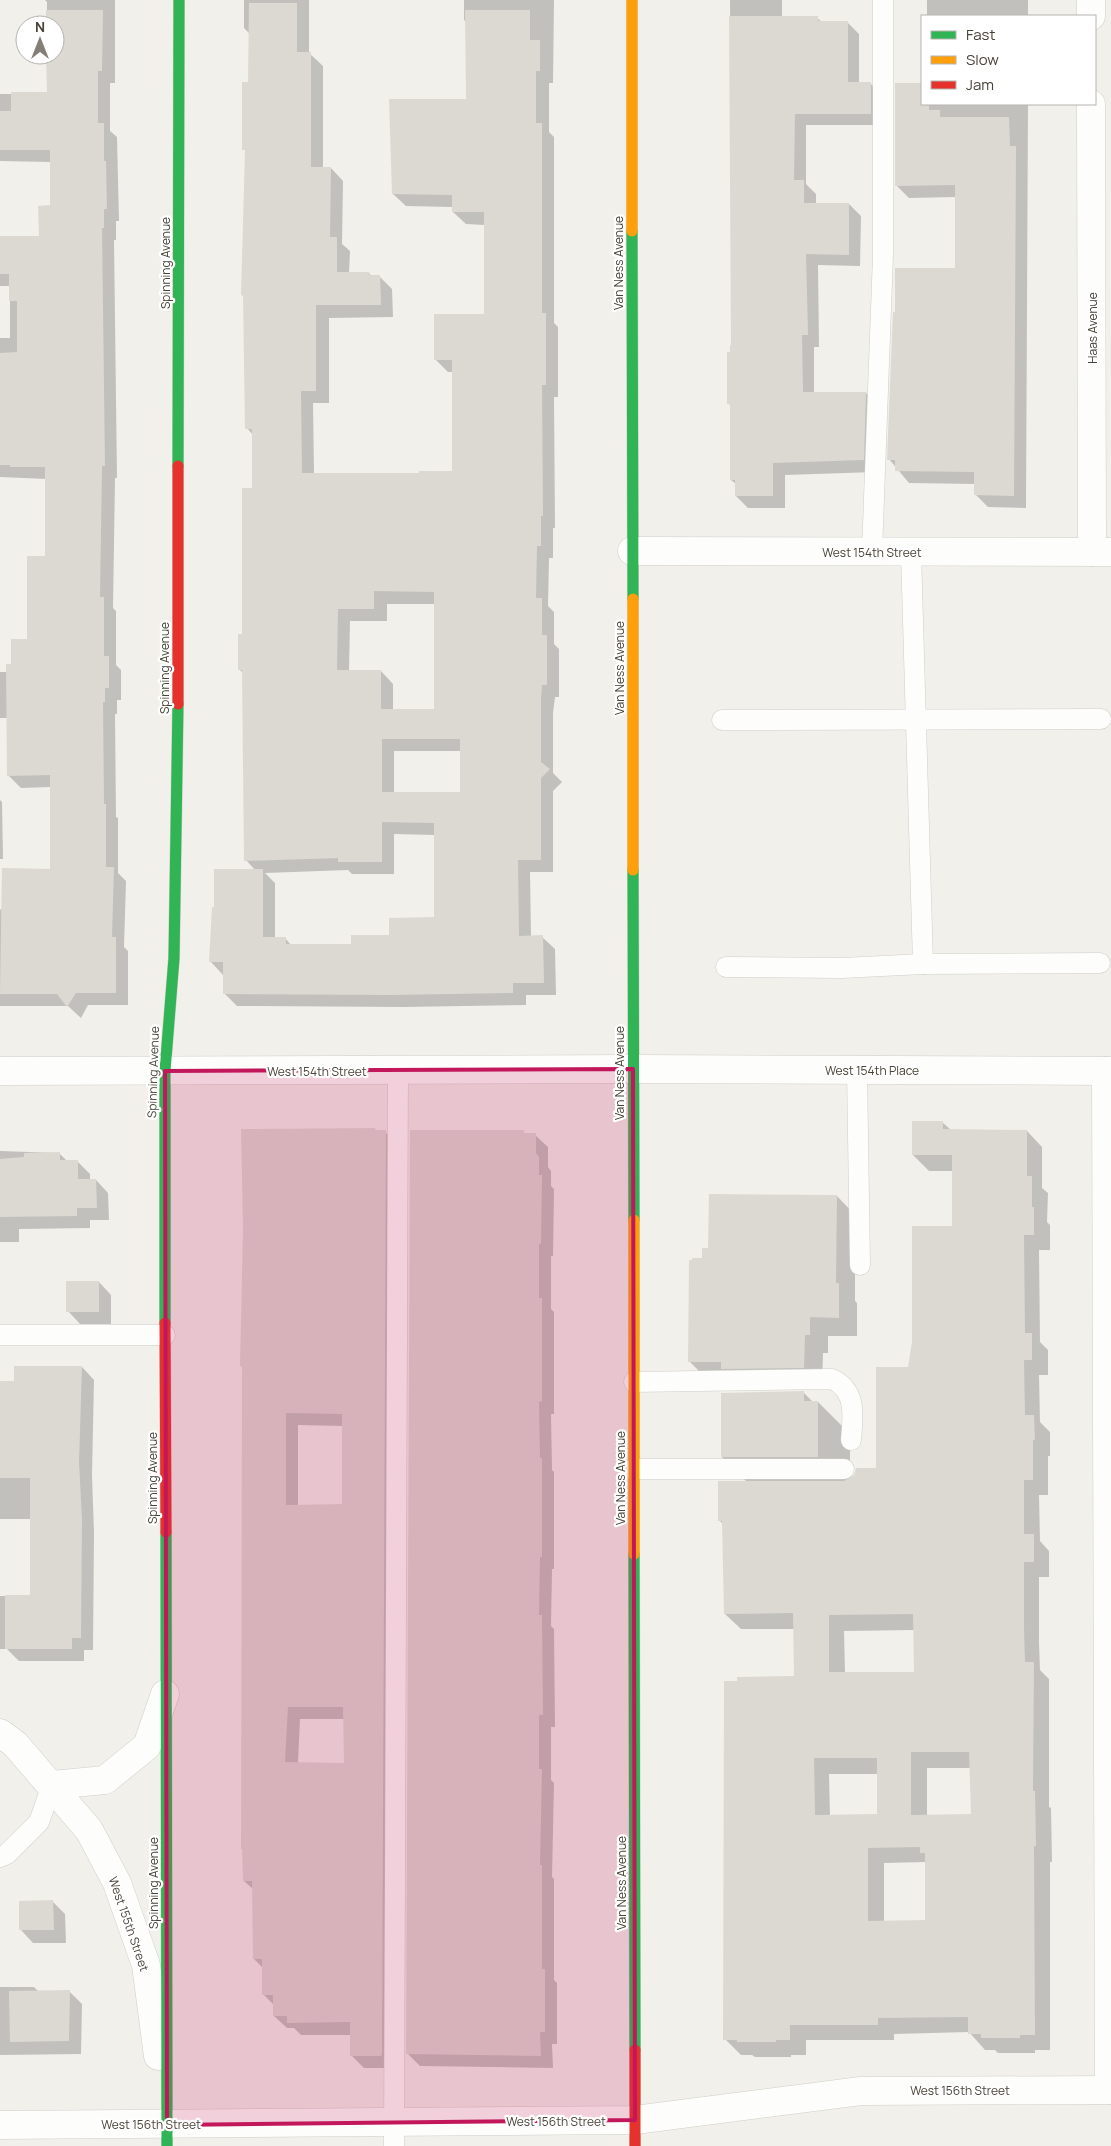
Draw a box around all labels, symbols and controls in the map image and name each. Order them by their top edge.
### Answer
north arrow [15,15,65,65]
legend [921,15,1096,105]
text: N [35,17,45,36]
text: Fast [966,24,995,45]
text: Slow [966,49,999,70]
text: Jam [966,74,994,95]
street label: Van Ness Avenue [610,216,627,310]
street label: Spinning Avenue [157,217,174,309]
street label: Haas Avenue [1084,292,1101,364]
street label: West 154th Street [822,544,922,561]
street label: Van Ness Avenue [611,621,628,715]
street label: Spinning Avenue [156,622,173,714]
street label: Spinning Avenue [143,1026,163,1118]
street label: Van Ness Avenue [611,1026,628,1120]
street label: West 154th Place [825,1062,919,1079]
street label: West 154th Street [267,1063,367,1080]
street label: Van Ness Avenue [612,1431,629,1525]
street label: Spinning Avenue [144,1432,161,1524]
street label: Van Ness Avenue [613,1836,630,1930]
street label: Spinning Avenue [145,1837,162,1929]
street label: West 155th Street [105,1874,153,1974]
street label: West 156th Street [910,2082,1010,2099]
street label: West 156th Street [506,2113,606,2130]
street label: West 156th Street [101,2116,201,2133]

